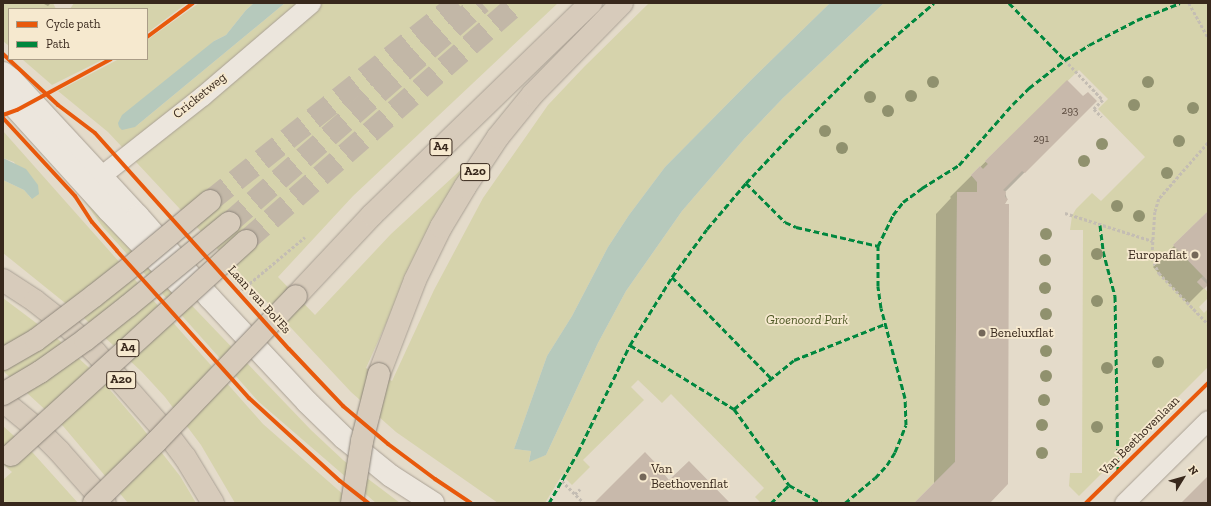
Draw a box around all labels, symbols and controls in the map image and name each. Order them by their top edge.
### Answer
legend [8,8,148,60]
text: Cycle path [46,17,100,31]
text: Path [46,37,70,51]
street label: Cricketweg [170,70,230,122]
house number: 293 [1062,104,1078,118]
house number: 291 [1033,132,1049,146]
road number: A4 [429,137,453,157]
road number: A20 [460,162,490,182]
place label: Europaflat [1128,247,1187,263]
marker: Europaflat [1190,250,1200,260]
street label: Laan van Bol'Es [224,262,294,338]
park label: Groenoord Park [766,312,848,328]
place label: Beneluxflat [990,325,1053,341]
marker: Beneluxflat [977,328,987,338]
road number: A4 [116,338,140,358]
road number: A20 [106,370,136,390]
street label: Van Beethovenlaan [1097,393,1183,479]
north arrow [1163,458,1203,498]
place label: Van Beethovenflat [651,462,728,493]
text: N [1185,463,1201,478]
marker: Van Beethovenflat [638,472,648,482]

